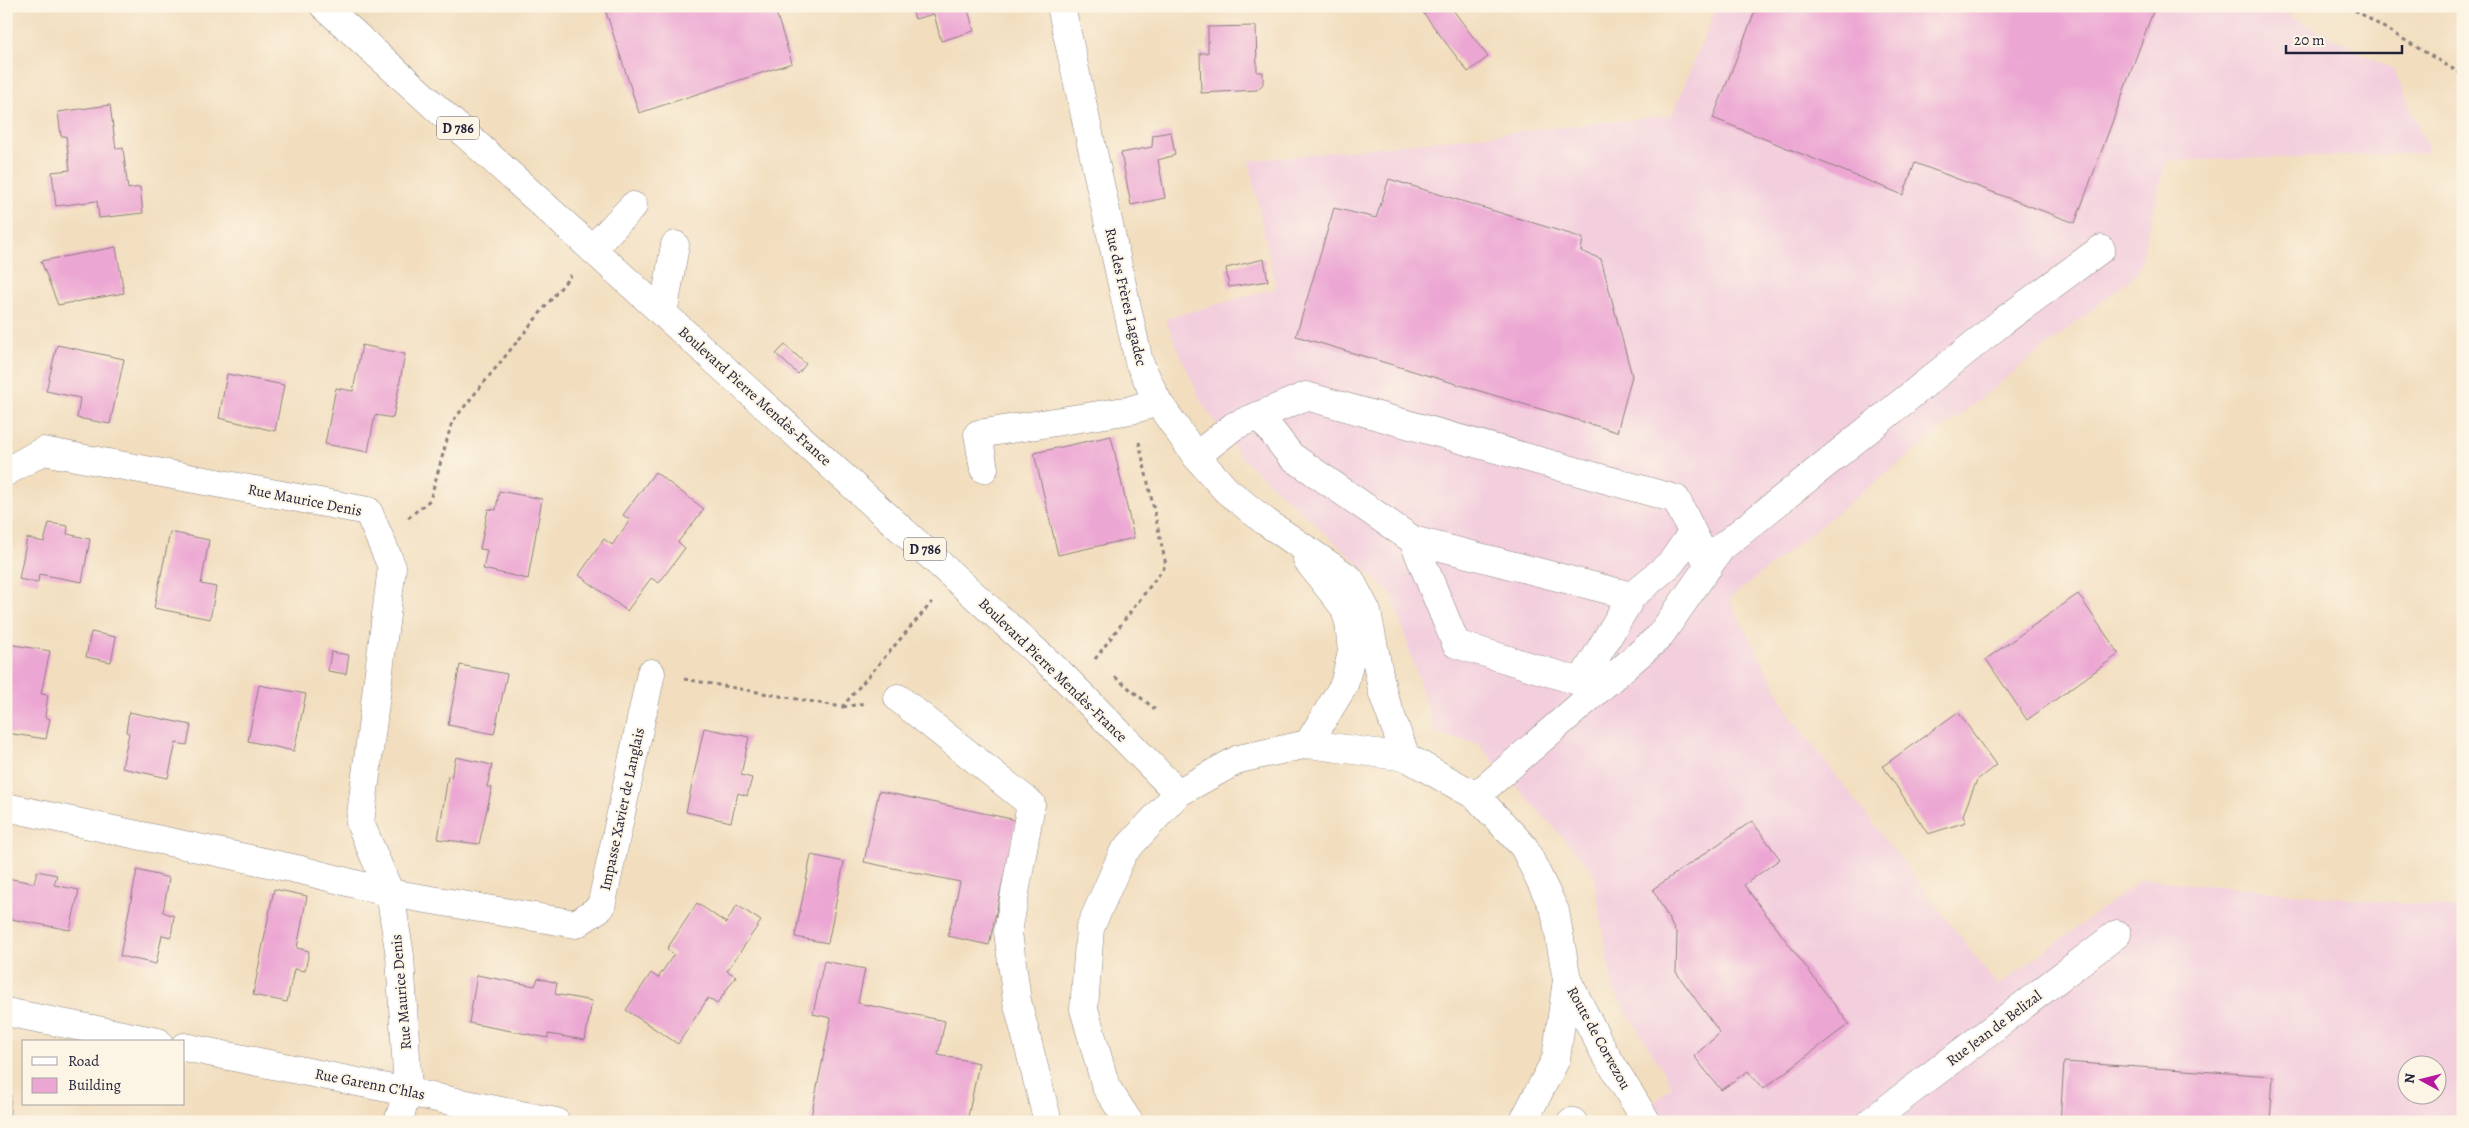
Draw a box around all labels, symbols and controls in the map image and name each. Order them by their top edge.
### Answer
scale bar [2286,22,2403,54]
text: 20 m [2294,30,2325,50]
road number: D 786 [437,116,479,140]
street label: Rue des Frères Lagadec [1100,226,1152,368]
street label: Boulevard Pierre Mendès-France [674,322,836,470]
street label: Rue Maurice Denis [246,479,364,521]
road number: D 786 [904,538,946,560]
street label: Boulevard Pierre Mendès-France [974,594,1132,747]
street label: Impasse Xavier de Langlais [595,726,649,892]
street label: Rue Maurice Denis [386,933,416,1051]
street label: Route de Corvezou [1562,983,1636,1094]
street label: Rue Jean de Belizal [1942,985,2046,1070]
legend [22,1040,185,1106]
text: Road [68,1051,100,1071]
north arrow [2396,1056,2446,1106]
street label: Rue Garenn C'hlas [313,1064,427,1104]
text: N [2400,1072,2420,1085]
text: Building [68,1075,121,1095]

